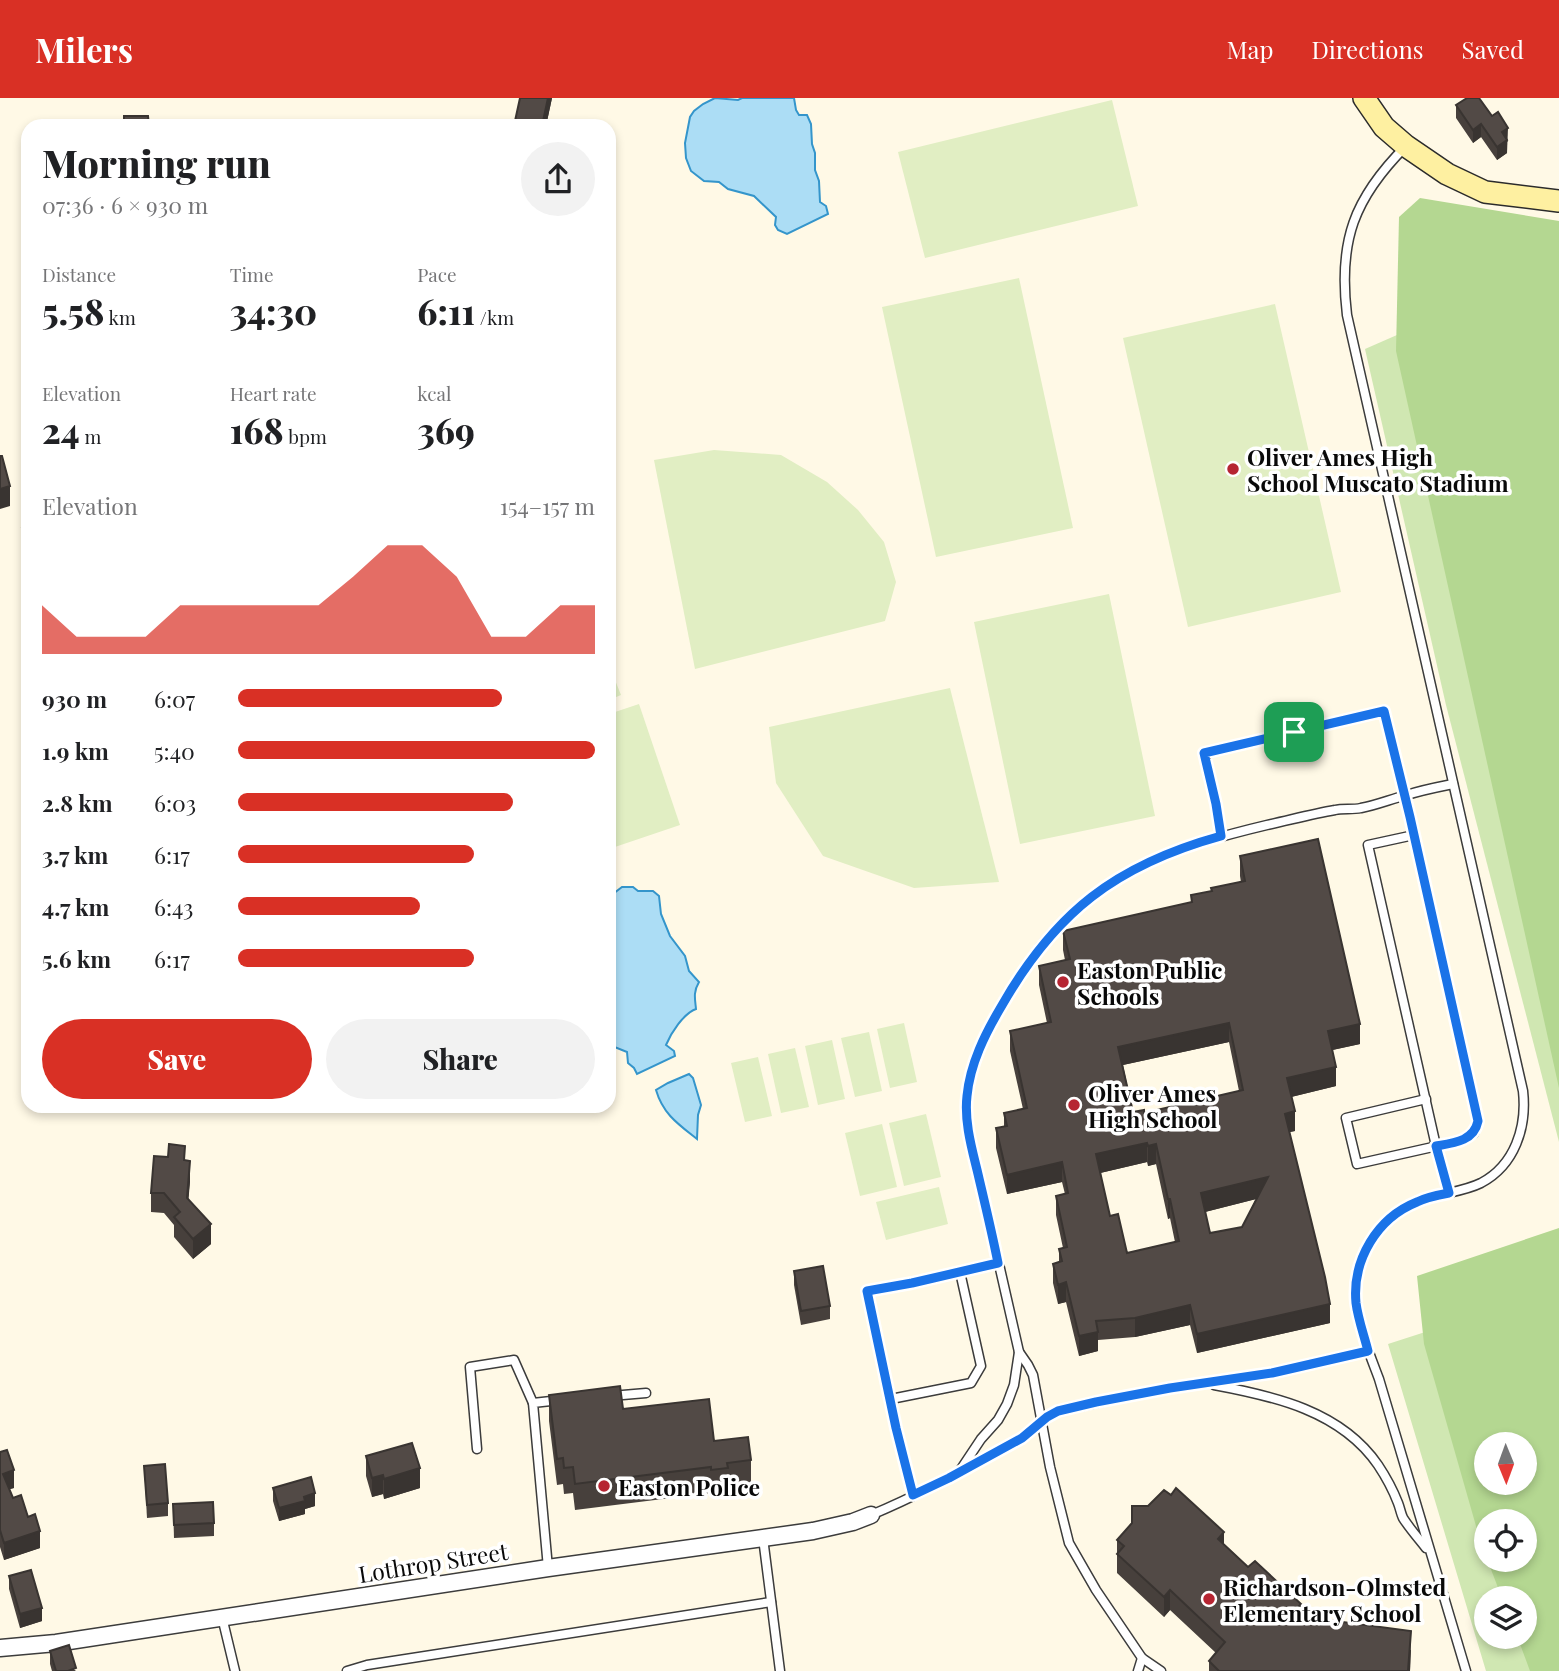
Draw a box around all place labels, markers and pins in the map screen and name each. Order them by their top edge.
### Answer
place label: Oliver Ames High School Muscato Stadium [1247,441,1509,498]
marker: Oliver Ames High School Muscato Stadium [1225,461,1241,477]
pin [1264,702,1324,762]
place label: Easton Public Schools [1077,954,1222,1011]
marker: Easton Public Schools [1055,974,1071,990]
place label: Oliver Ames High School [1088,1077,1217,1134]
marker: Oliver Ames High School [1066,1097,1082,1113]
place label: Easton Police [618,1471,760,1502]
marker: Easton Police [596,1478,612,1494]
place label: Richardson-Olmsted Elementary School [1223,1571,1447,1628]
marker: Richardson-Olmsted Elementary School [1201,1591,1217,1607]

